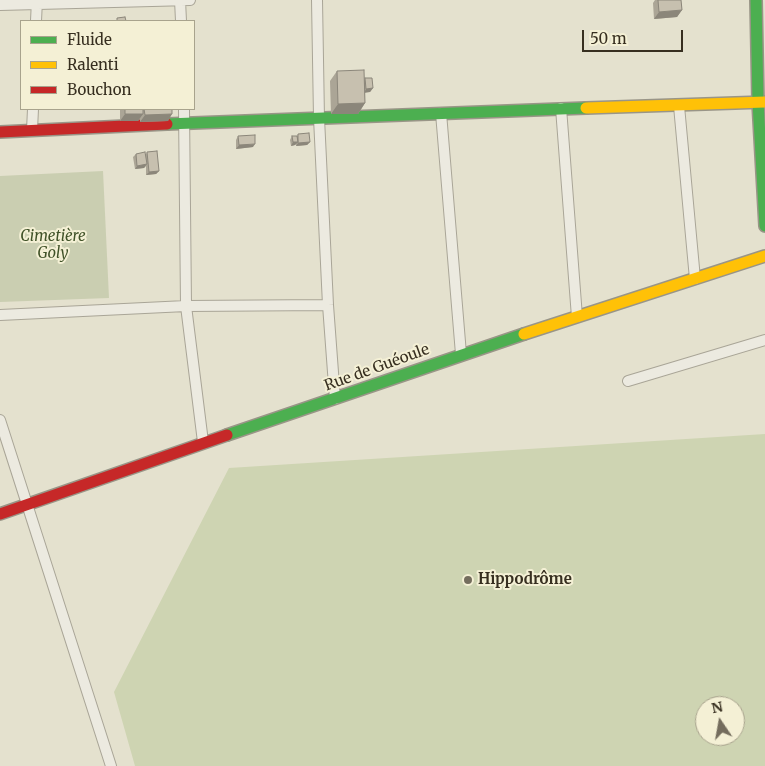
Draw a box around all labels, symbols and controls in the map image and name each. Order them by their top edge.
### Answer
legend [20,20,195,110]
scale bar [585,20,686,52]
text: 50 m [590,29,627,48]
text: Fluide [67,30,112,49]
text: Ralenti [67,55,119,74]
text: Bouchon [67,80,131,99]
park label: Cimetière Goly [20,228,86,263]
street label: Rue de Guéoule [322,341,432,395]
place label: Hippodrôme [478,571,572,589]
marker: Hippodrôme [462,574,474,586]
north arrow [695,696,745,746]
text: N [710,697,724,717]

